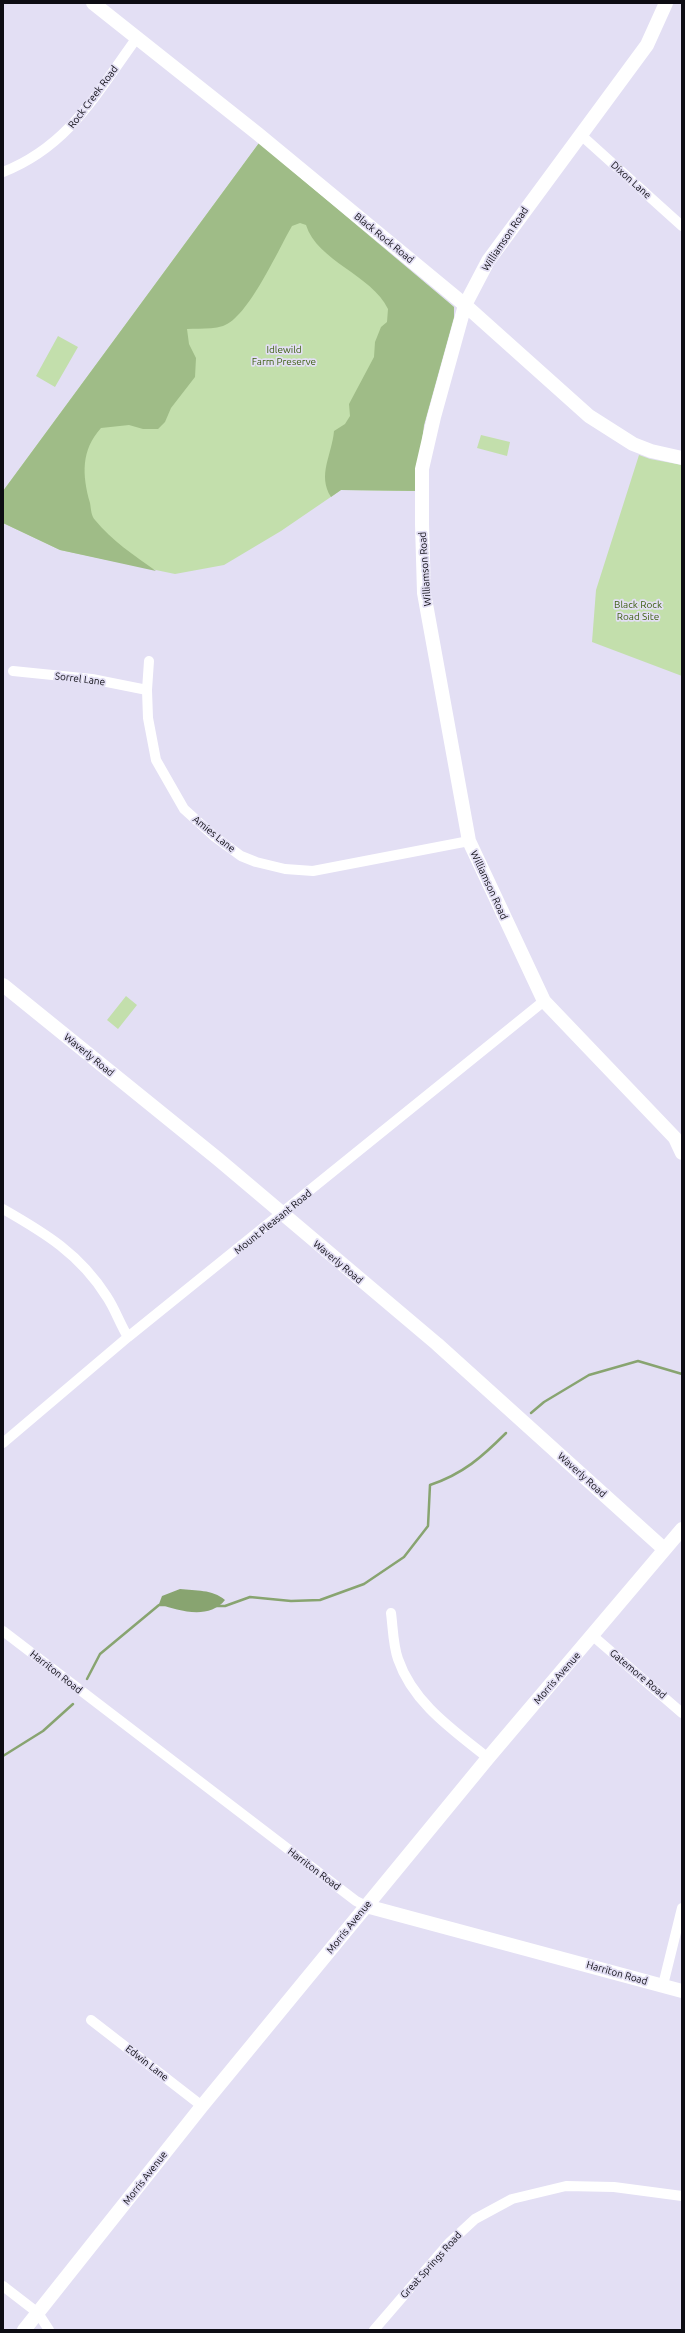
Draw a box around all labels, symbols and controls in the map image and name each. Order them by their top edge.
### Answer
street label: Rock Creek Road [66,63,120,131]
street label: Dixon Lane [609,159,653,201]
street label: Williamson Road [479,205,531,273]
street label: Black Rock Road [352,210,416,266]
park label: Idlewild Farm Preserve [252,344,316,368]
street label: Williamson Road [416,531,434,607]
park label: Black Rock Road Site [614,599,662,622]
street label: Sorrel Lane [54,670,106,688]
street label: Amies Lane [190,813,238,855]
street label: Williamson Road [468,849,510,921]
street label: Waverly Road [61,1031,117,1079]
street label: Mount Pleasant Road [232,1187,314,1257]
street label: Waverly Road [311,1238,365,1286]
street label: Waverly Road [555,1450,609,1500]
street label: Gatemore Road [607,1647,669,1701]
street label: Harriton Road [28,1648,84,1696]
street label: Morris Avenue [531,1650,583,1706]
street label: Harriton Road [285,1845,343,1893]
street label: Morris Avenue [324,1898,374,1956]
street label: Harriton Road [585,1959,649,1987]
street label: Edwin Lane [123,2043,171,2083]
street label: Morris Avenue [120,2149,170,2207]
street label: Great Springs Road [398,2229,464,2301]

